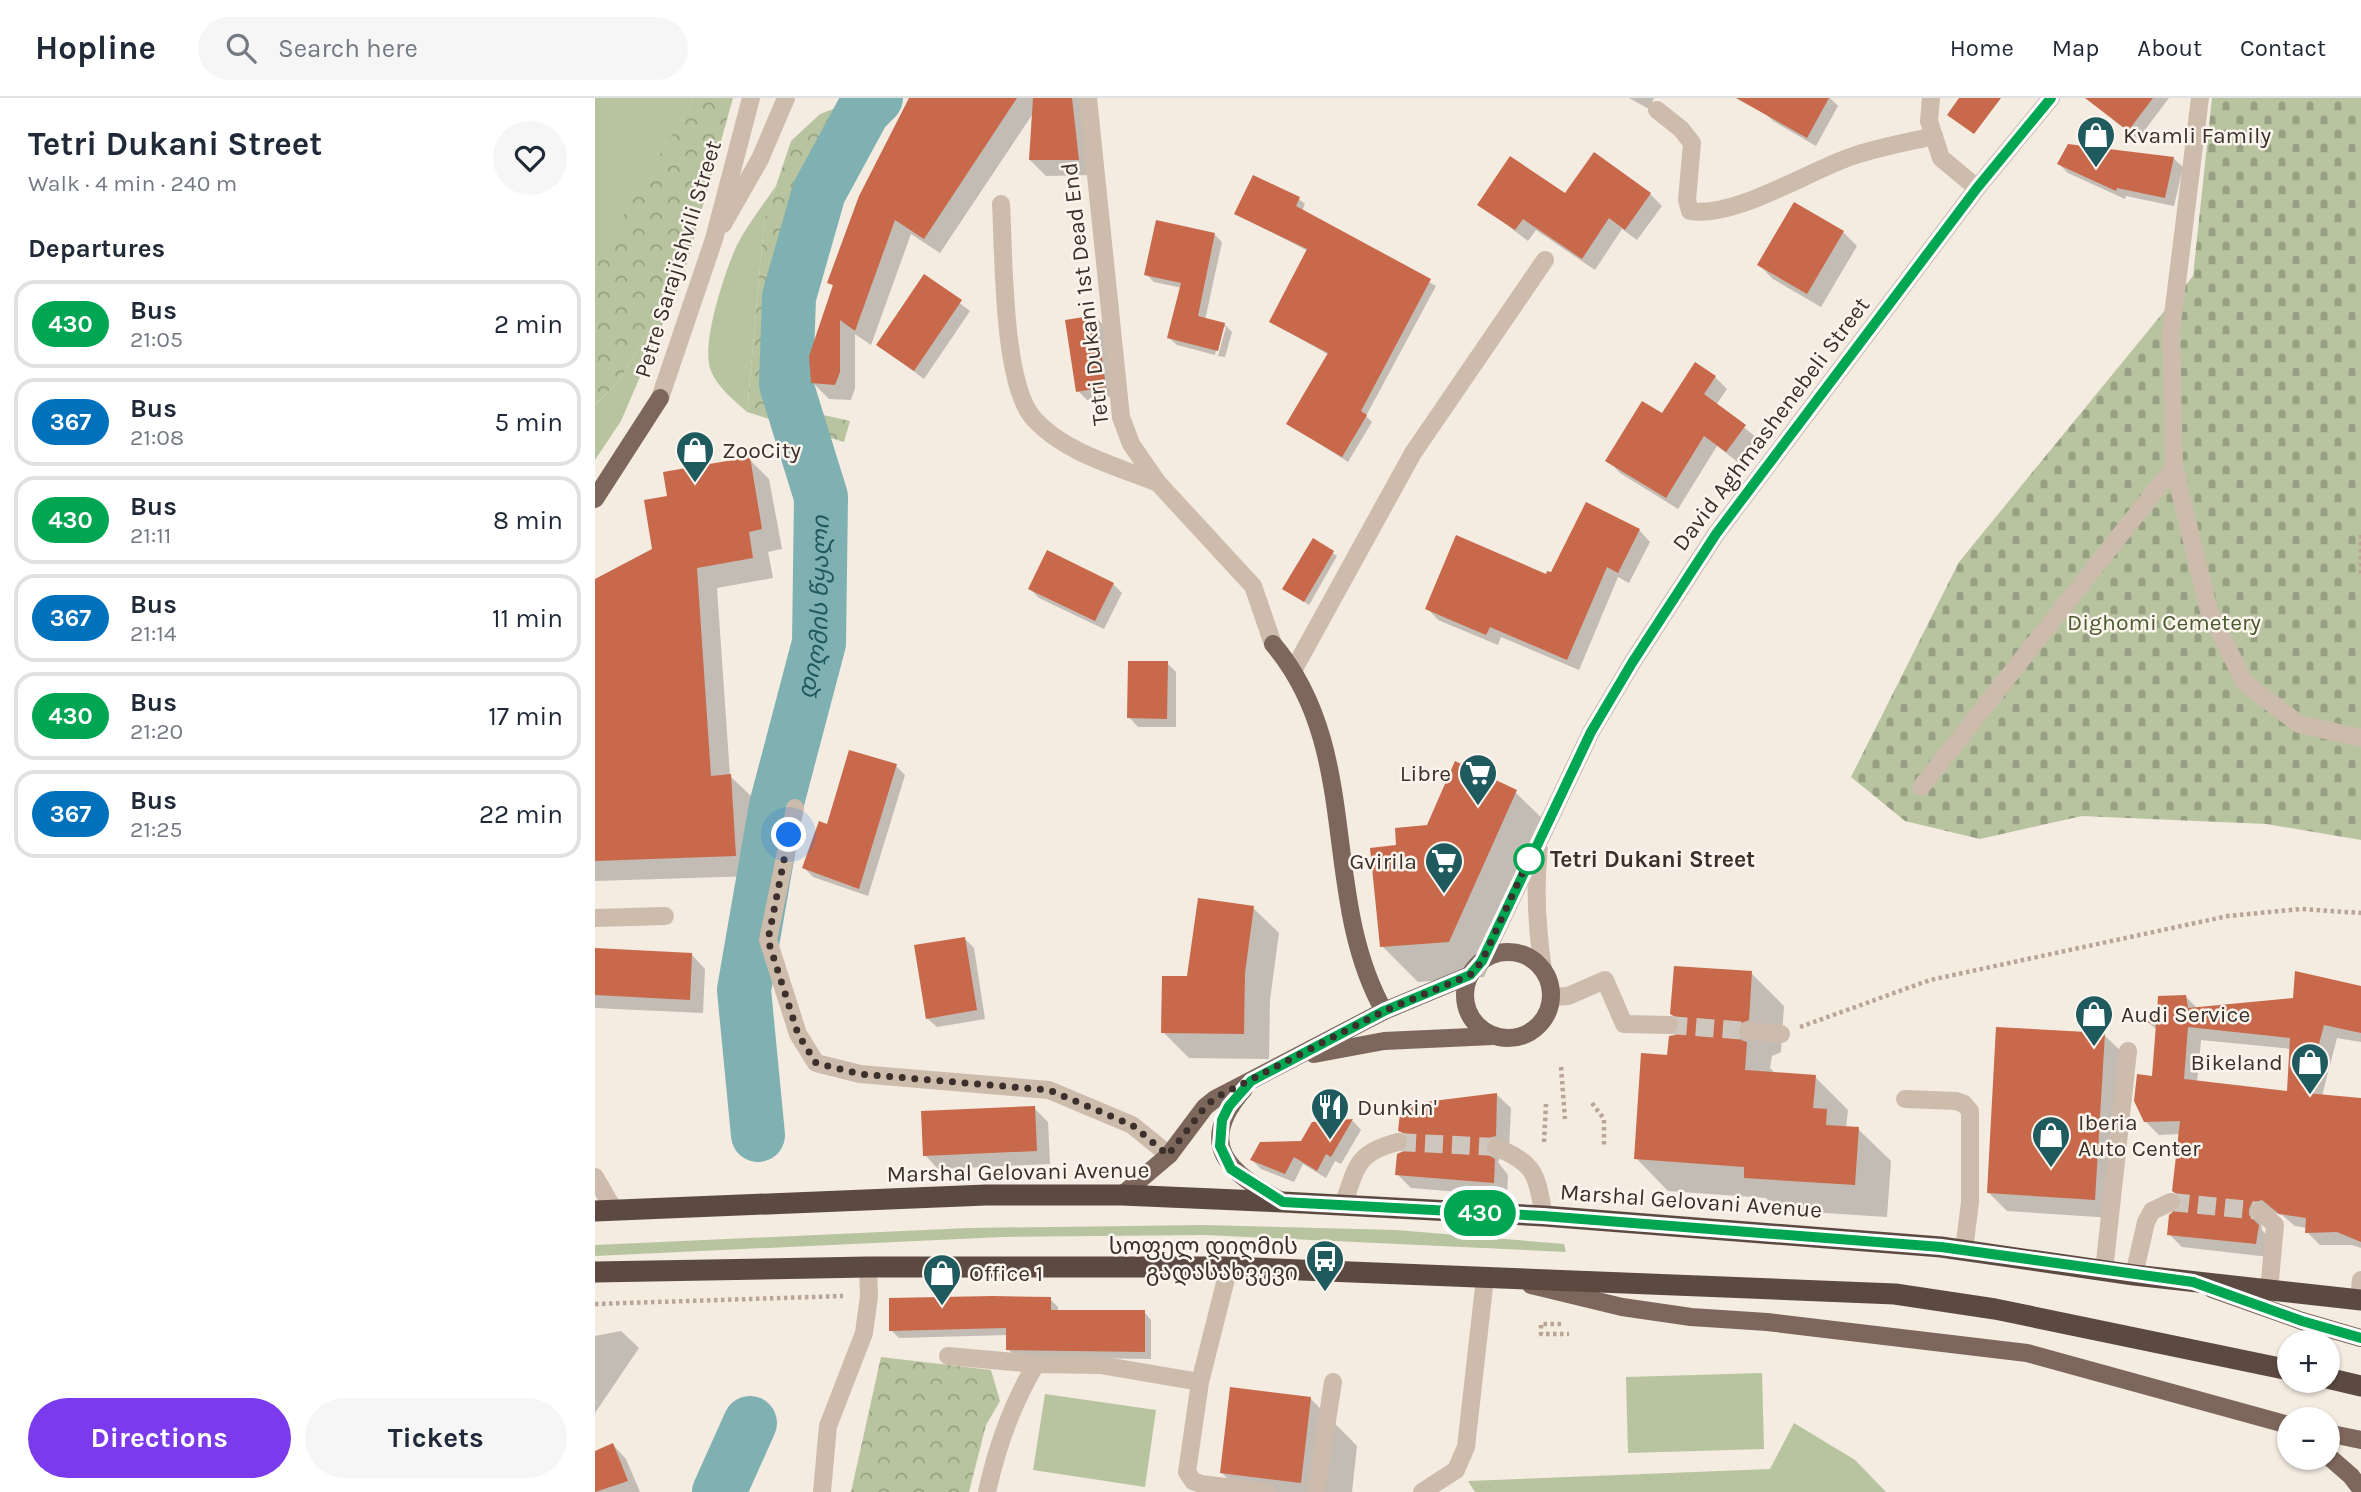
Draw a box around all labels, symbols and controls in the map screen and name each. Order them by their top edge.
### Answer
search box [198,17,688,80]
text: Hopline [35,29,156,67]
icon: search [222,29,260,67]
text: Search here [278,33,418,64]
text: Home [1950,34,2014,62]
text: Map [2052,34,2099,62]
text: About [2137,34,2202,62]
text: Contact [2240,34,2326,62]
shop icon: Kvamli Family [2075,114,2117,169]
button: heart [493,121,567,195]
place label: Kvamli Family [2123,122,2271,149]
text: Tetri Dukani Street [28,125,322,163]
street label: Petre Sarajishvili Street [629,137,727,381]
street label: Tetri Dukani 1st Dead End [1055,161,1115,427]
text: Walk · 4 min · 240 m [28,170,237,197]
text: Departures [28,233,165,264]
street label: David Aghmashenebeli Street [1667,292,1875,556]
text: Bus [130,295,177,326]
text: 2 min [494,309,563,340]
text: 430 [48,310,93,338]
text: 21:05 [130,326,183,353]
text: Bus [130,393,177,424]
text: 5 min [494,407,563,438]
text: 367 [50,408,91,436]
text: 21:08 [130,424,184,451]
shop icon: ZooCity [674,429,716,484]
place label: ZooCity [722,437,801,464]
text: Bus [130,491,177,522]
text: 8 min [493,505,563,536]
text: 430 [48,506,93,534]
water label: დიღმის წყალი [791,515,835,702]
text: 21:11 [130,522,171,549]
text: Bus [130,589,177,620]
text: 11 min [492,603,563,634]
text: 367 [50,604,91,632]
park label: Dighomi Cemetery [2067,609,2261,636]
text: 21:14 [130,620,177,647]
text: Bus [130,687,177,718]
text: 17 min [488,701,563,732]
text: 430 [48,702,93,730]
text: 21:20 [130,718,183,745]
supermarket icon: Libre [1457,752,1499,807]
place label: Libre [1400,760,1451,787]
text: Bus [130,785,177,816]
text: 22 min [479,799,563,830]
text: 367 [50,800,91,828]
text: 21:25 [130,816,183,843]
your location [771,817,806,852]
supermarket icon: Gvirila [1423,840,1465,895]
marker: Tetri Dukani Street [1514,844,1544,874]
place label: Tetri Dukani Street [1550,846,1755,873]
place label: Gvirila [1350,848,1417,875]
shop icon: Audi Service [2073,993,2115,1048]
place label: Audi Service [2121,1001,2250,1028]
shop icon: Bikeland [2289,1041,2331,1096]
place label: Bikeland [2190,1049,2283,1076]
restaurant icon: Dunkin' [1309,1086,1351,1141]
place label: Dunkin' [1357,1094,1437,1121]
place label: Iberia Auto Center [2078,1109,2201,1162]
shop icon: Iberia Auto Center [2030,1114,2072,1169]
street label: Marshal Gelovani Avenue [886,1156,1150,1188]
street label: Marshal Gelovani Avenue [1559,1178,1823,1224]
line badge: 430 [1440,1190,1520,1236]
text: 430 [1458,1199,1502,1227]
place label: სოფელ დიღმის გადასახვევი [1109,1233,1298,1286]
bus stop icon: სოფელ დიღმის გადასახვევი [1304,1238,1346,1293]
shop icon: Office 1 [921,1252,963,1307]
place label: Office 1 [969,1260,1043,1287]
map controls [2277,1330,2340,1470]
button: + [2277,1330,2340,1393]
button: Directions [28,1398,291,1478]
button: Tickets [305,1398,567,1478]
button: − [2277,1407,2340,1470]

